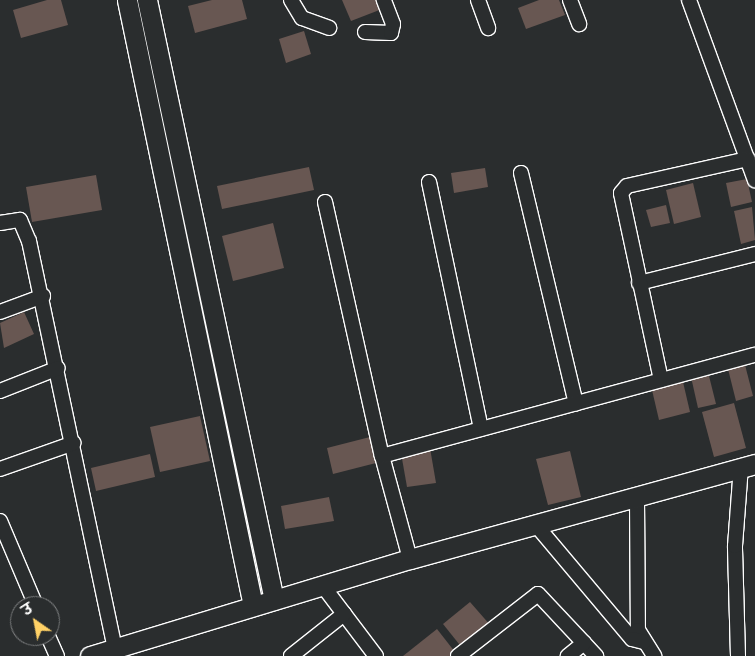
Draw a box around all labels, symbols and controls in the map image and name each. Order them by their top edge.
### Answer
north arrow [10,596,60,646]
text: उ [19,599,36,619]

